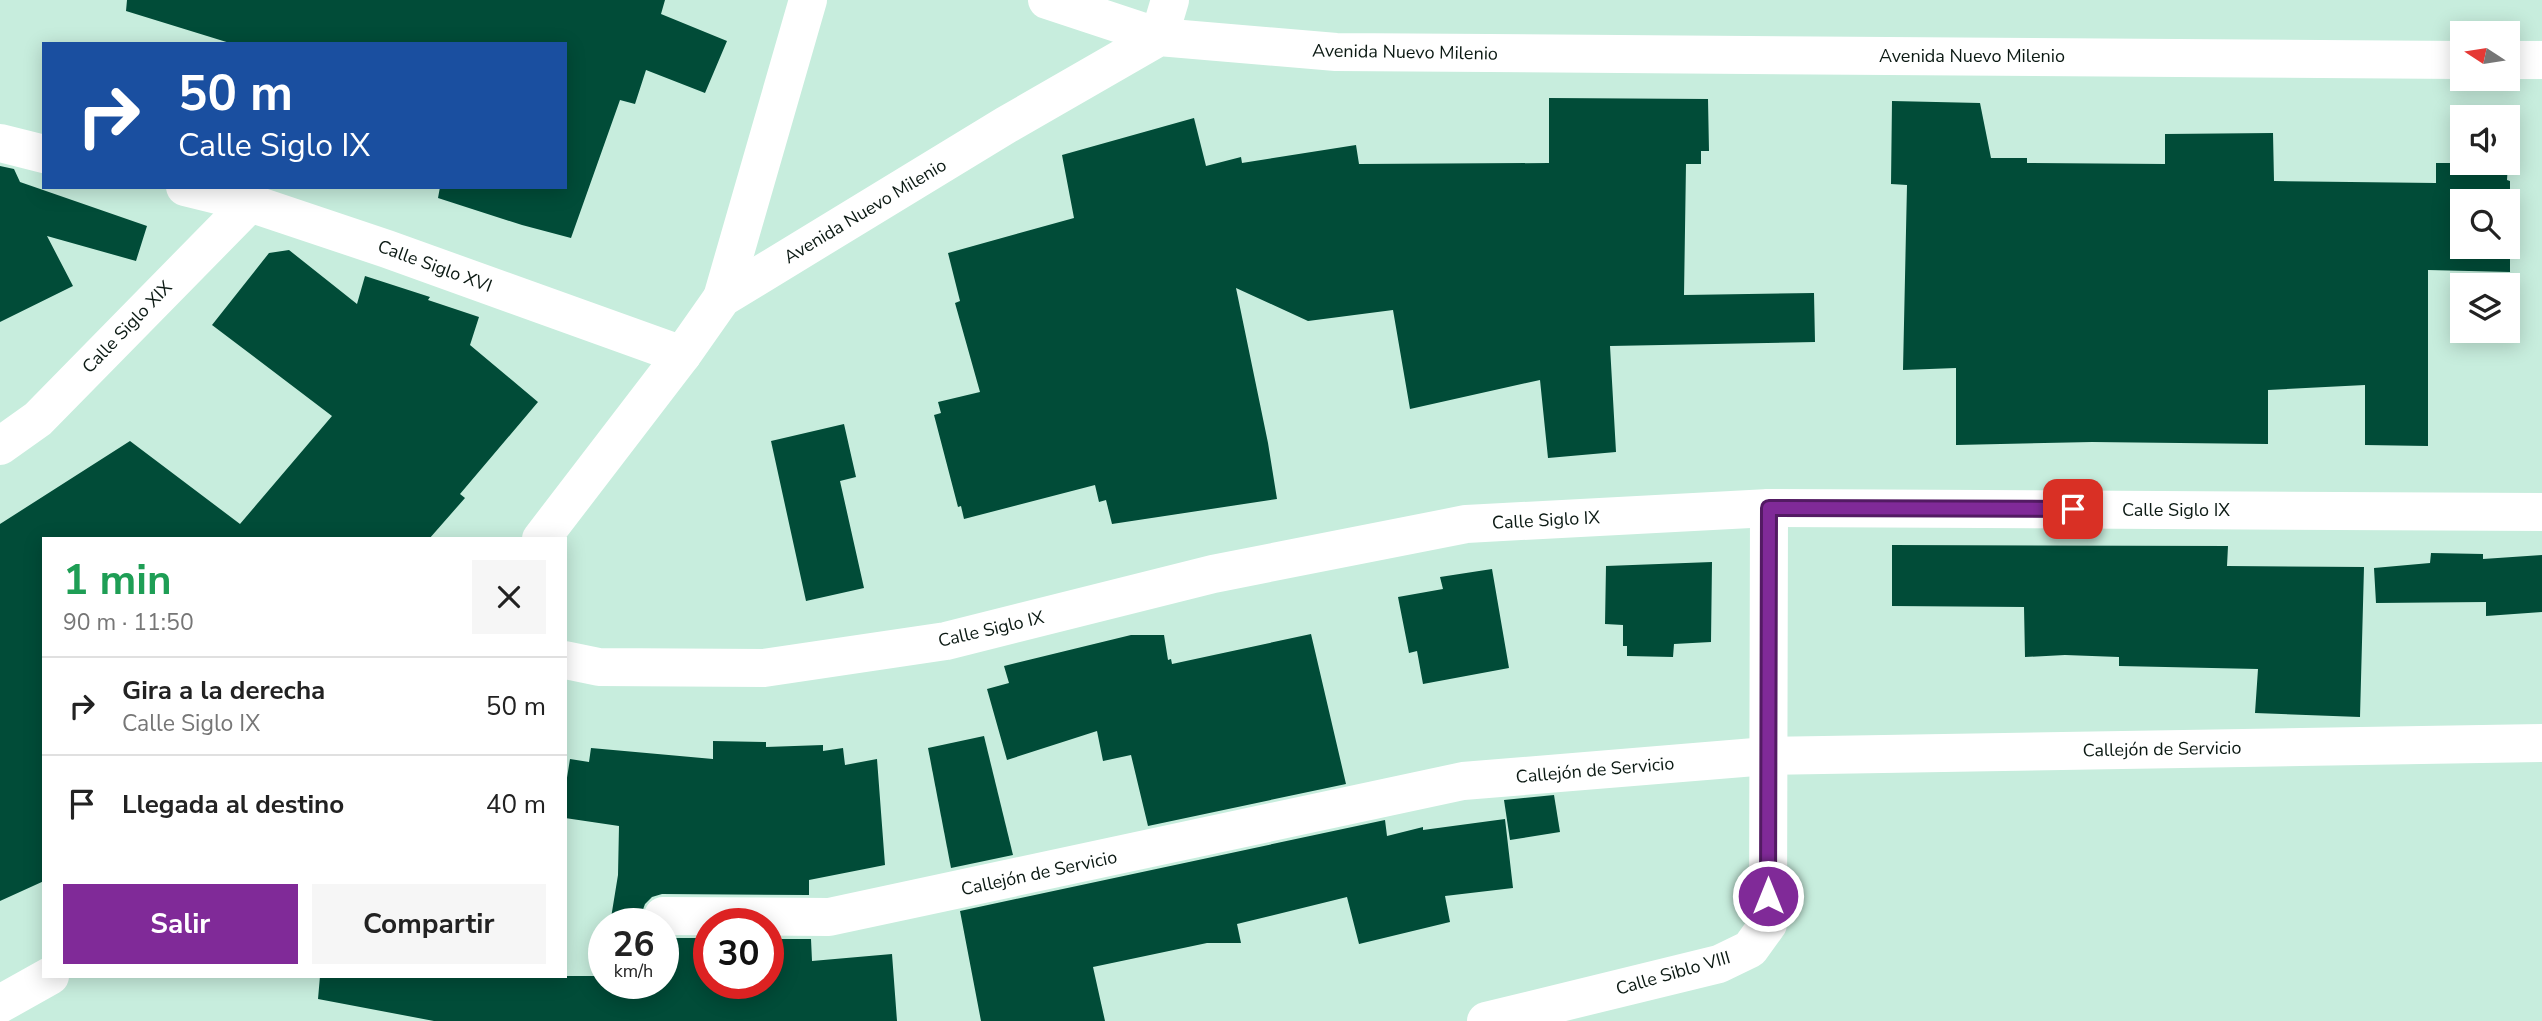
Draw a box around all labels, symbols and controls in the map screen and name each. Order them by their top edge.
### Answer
north arrow [2450,21,2520,91]
map controls [2450,21,2520,343]
street label: Avenida Nuevo Milenio [1312,38,1498,66]
street label: Avenida Nuevo Milenio [1879,44,2065,68]
text: 50 m [178,60,293,127]
icon: right [63,70,154,161]
button: sound [2450,105,2520,175]
text: Calle Siglo IX [178,124,370,167]
street label: Avenida Nuevo Milenio [779,153,951,269]
button: search [2450,189,2520,259]
street label: Calle Siglo XVI [374,234,496,298]
button: layers [2450,273,2520,343]
street label: Calle Siglo XIX [77,275,177,378]
pin [2043,479,2103,539]
icon: arrive [2054,490,2092,528]
street label: Calle Siglo IX [2122,498,2230,522]
street label: Calle Siglo IX [1491,505,1601,535]
text: 1 min [63,552,172,609]
button: close [472,560,546,634]
street label: Calle Siglo IX [936,605,1047,653]
text: 90 m · 11:50 [63,607,194,638]
text: Gira a la derecha [122,673,325,708]
icon: right [63,687,101,725]
text: 50 m [486,689,546,724]
text: Calle Siglo IX [122,708,260,739]
street label: Callejón de Servicio [2082,736,2242,762]
street label: Callejón de Servicio [1515,751,1675,789]
icon: arrive [63,785,101,823]
text: Llegada al destino [122,787,344,822]
text: 40 m [486,787,546,822]
street label: Callejón de Servicio [959,845,1119,901]
position arrow [1731,859,1805,933]
button: Salir [63,884,298,964]
button: Compartir [312,884,546,964]
speed limit sign: 30 [693,908,784,999]
text: 26 [612,921,655,968]
street label: Calle Siblo VIII [1613,945,1733,1001]
text: km/h [614,959,653,983]

